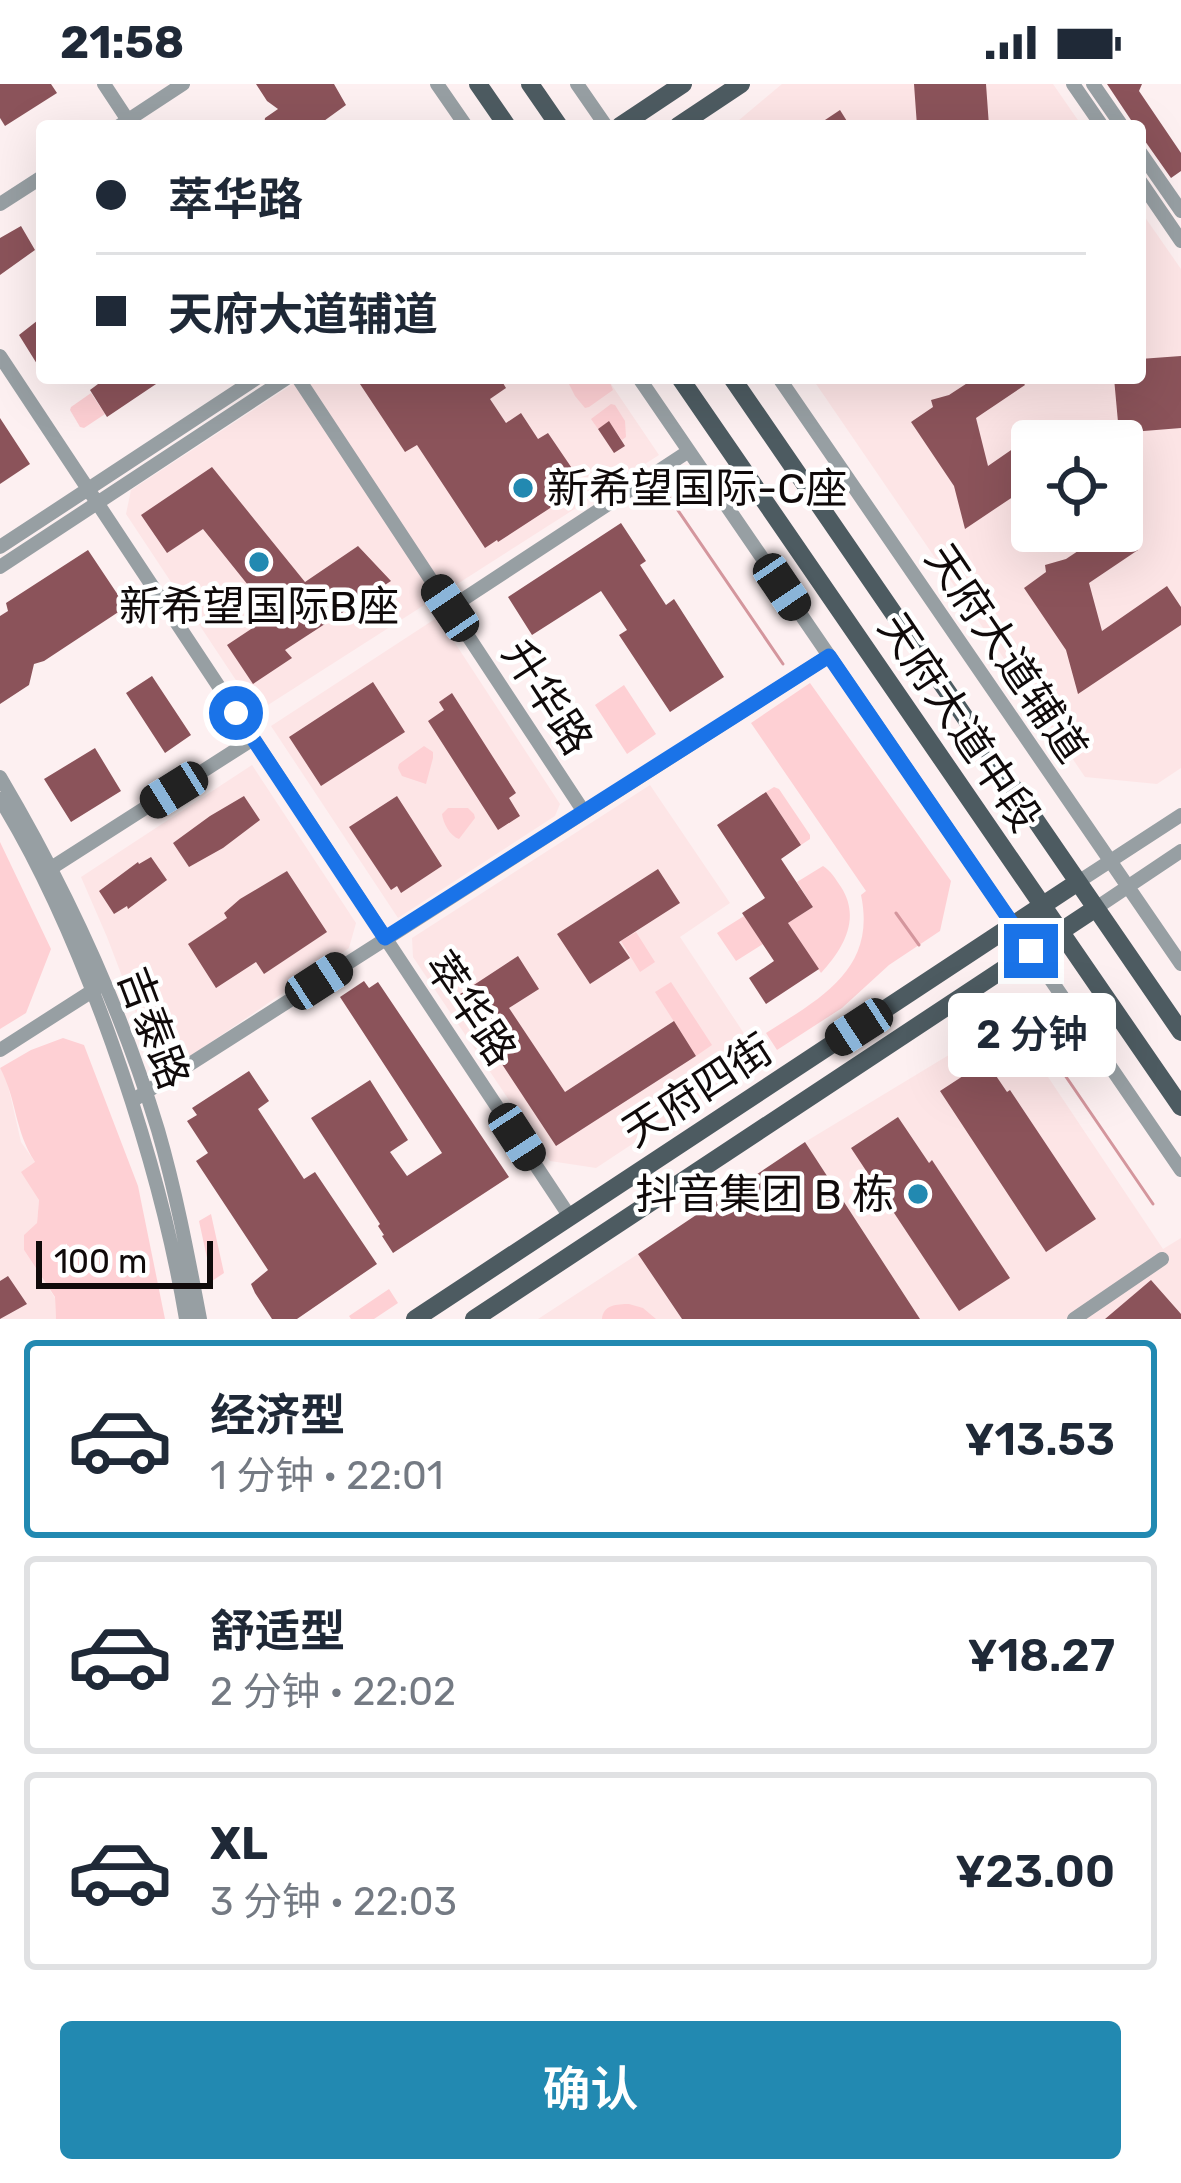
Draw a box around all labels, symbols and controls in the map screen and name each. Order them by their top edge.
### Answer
text: 21:58 [60,16,184,69]
text: 萃华路 [168,173,303,226]
text: 天府大道辅道 [168,288,438,341]
map controls [1011,420,1143,552]
button: locate [1011,420,1143,552]
place label: 新希望国际-C座 [547,464,847,514]
marker: 新希望国际-C座 [510,475,536,501]
street label: 天府大道辅道 [915,535,1097,772]
car [747,547,817,627]
marker: 新希望国际B座 [246,549,272,575]
car [415,568,485,648]
place label: 新希望国际B座 [119,582,399,632]
street label: 天府大道中段 [868,604,1050,841]
street label: 升华路 [492,631,602,764]
route start [209,686,263,740]
car [134,756,214,824]
route end [1004,924,1058,978]
street label: 萃华路 [414,942,526,1075]
car [279,946,359,1016]
street label: 吉泰路 [107,961,199,1096]
car [819,992,899,1062]
callout: 2 分钟 [947,993,1115,1077]
text: 2 分钟 [976,1012,1088,1058]
street label: 天府四街 [613,1024,782,1158]
car [482,1097,552,1177]
place label: 抖音集团 B 栋 [635,1170,894,1220]
marker: 抖音集团 B 栋 [905,1181,931,1207]
scale bar [36,1235,213,1288]
text: 100 m [54,1242,147,1281]
icon: car [66,1385,174,1493]
text: 经济型 [210,1389,345,1442]
text: ¥13.53 [964,1413,1115,1466]
text: 1 分钟 · 22:01 [210,1453,443,1499]
icon: car [66,1601,174,1709]
text: 舒适型 [210,1605,345,1658]
text: ¥18.27 [968,1629,1115,1682]
text: 2 分钟 · 22:02 [210,1669,456,1715]
icon: car [66,1817,174,1925]
text: XL [210,1817,268,1870]
text: ¥23.00 [955,1845,1115,1898]
text: 3 分钟 · 22:03 [210,1879,457,1925]
button: 确认 [60,2021,1121,2159]

